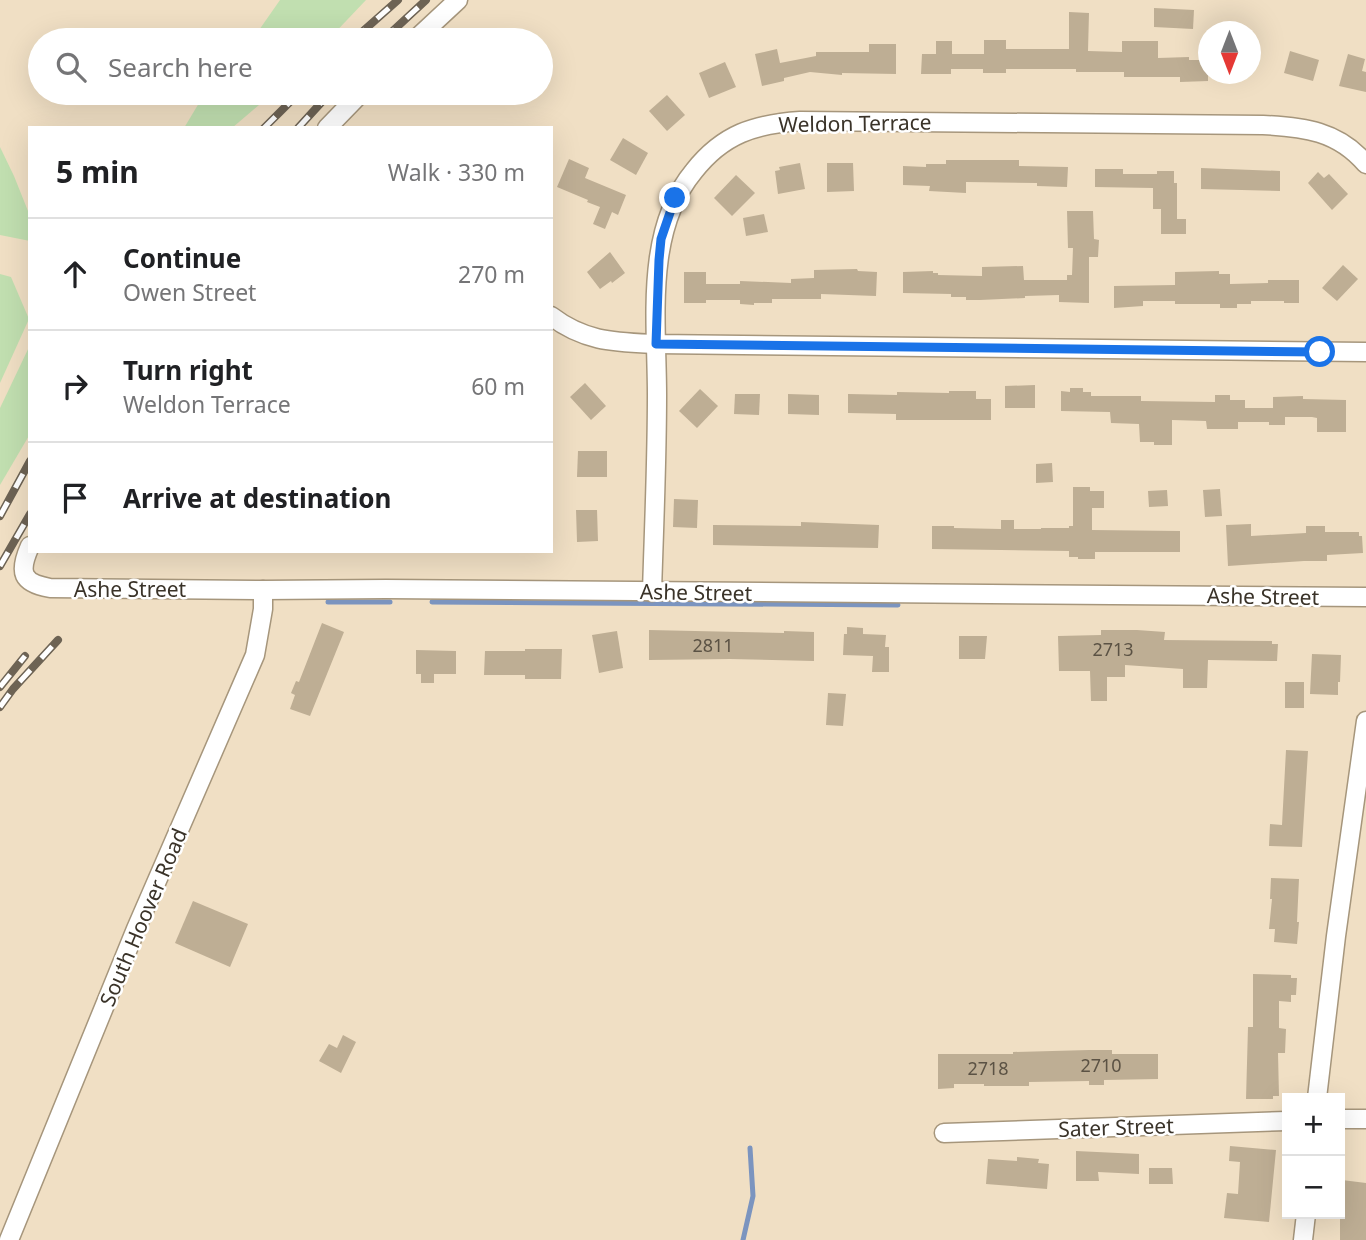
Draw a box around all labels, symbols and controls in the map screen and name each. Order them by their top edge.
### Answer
north arrow [1198,21,1261,84]
search box [28,28,553,105]
icon: search [52,48,90,86]
text: Search here [108,49,253,85]
street label: Weldon Terrace [778,108,932,138]
text: 5 min [56,151,139,192]
text: Walk · 330 m [388,156,525,188]
route end [659,182,690,213]
text: Continue [123,240,241,276]
icon: ahead [56,255,94,293]
text: 270 m [458,258,525,290]
text: Owen Street [123,276,256,308]
route start [1304,336,1335,367]
text: Turn right [123,352,253,388]
icon: right [56,367,94,405]
text: 60 m [471,370,525,402]
text: Weldon Terrace [123,388,291,420]
icon: arrive [56,479,94,517]
text: Arrive at destination [123,480,392,516]
street label: Ashe Street [74,575,187,603]
street label: Ashe Street [640,577,753,607]
street label: Ashe Street [1207,581,1320,611]
house number: 2811 [692,633,734,657]
house number: 2713 [1092,637,1134,661]
street label: South Hoover Road [93,824,193,1010]
house number: 2710 [1080,1053,1122,1077]
house number: 2718 [967,1056,1009,1080]
map controls [1282,1093,1345,1219]
button: + [1282,1093,1345,1156]
street label: Sater Street [1058,1111,1175,1143]
button: − [1282,1156,1345,1219]

